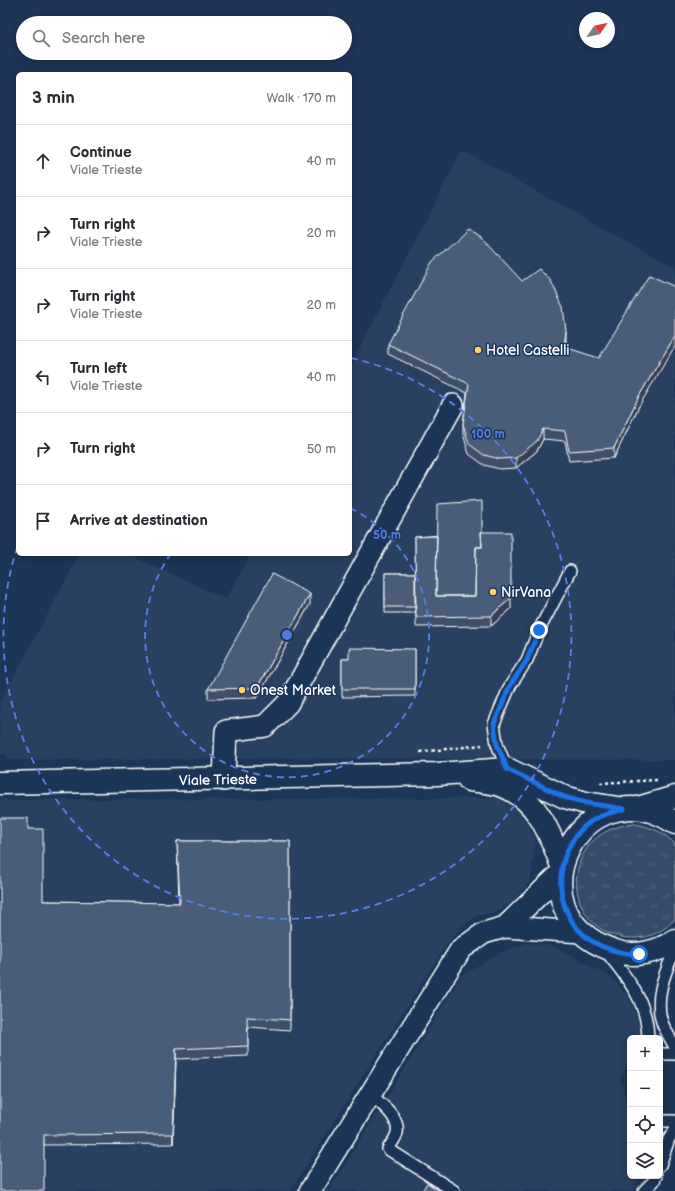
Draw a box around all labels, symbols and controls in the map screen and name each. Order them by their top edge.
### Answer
north arrow [579,12,615,48]
search box [16,16,352,60]
icon: search [30,27,52,49]
text: Search here [62,29,145,48]
text: 3 min [32,88,75,108]
text: Walk · 170 m [266,90,336,106]
text: Continue [70,143,132,162]
icon: ahead [32,150,54,172]
text: 40 m [306,153,336,169]
text: Viale Trieste [70,162,142,178]
text: Turn right [70,215,135,234]
icon: right [32,222,54,244]
text: 20 m [306,225,336,241]
text: Viale Trieste [70,234,142,250]
text: Turn right [70,287,135,306]
icon: right [32,294,54,316]
text: 20 m [306,297,336,313]
text: Viale Trieste [70,306,142,322]
place label: Hotel Castelli [486,342,570,359]
marker: Hotel Castelli [473,345,483,355]
text: Turn left [70,359,127,378]
icon: left [32,366,54,388]
text: 40 m [306,369,336,385]
text: Viale Trieste [70,378,142,394]
text: 100 m [471,427,505,442]
icon: right [32,438,54,460]
text: Turn right [70,439,135,458]
text: 50 m [307,441,336,457]
icon: arrive [32,510,54,532]
text: Arrive at destination [70,511,208,530]
text: 50 m [373,528,401,543]
place label: NirVana [501,584,551,601]
marker: NirVana [488,587,498,597]
route end [530,621,548,639]
centre of rings [280,628,294,642]
place label: Onest Market [250,682,337,699]
marker: Onest Market [237,685,247,695]
street label: Viale Trieste [179,771,257,789]
route start [630,945,648,963]
map controls [627,1035,663,1179]
button: + [627,1035,663,1071]
button: − [627,1071,663,1107]
button: locate [627,1107,663,1143]
button: layers [627,1143,663,1179]

